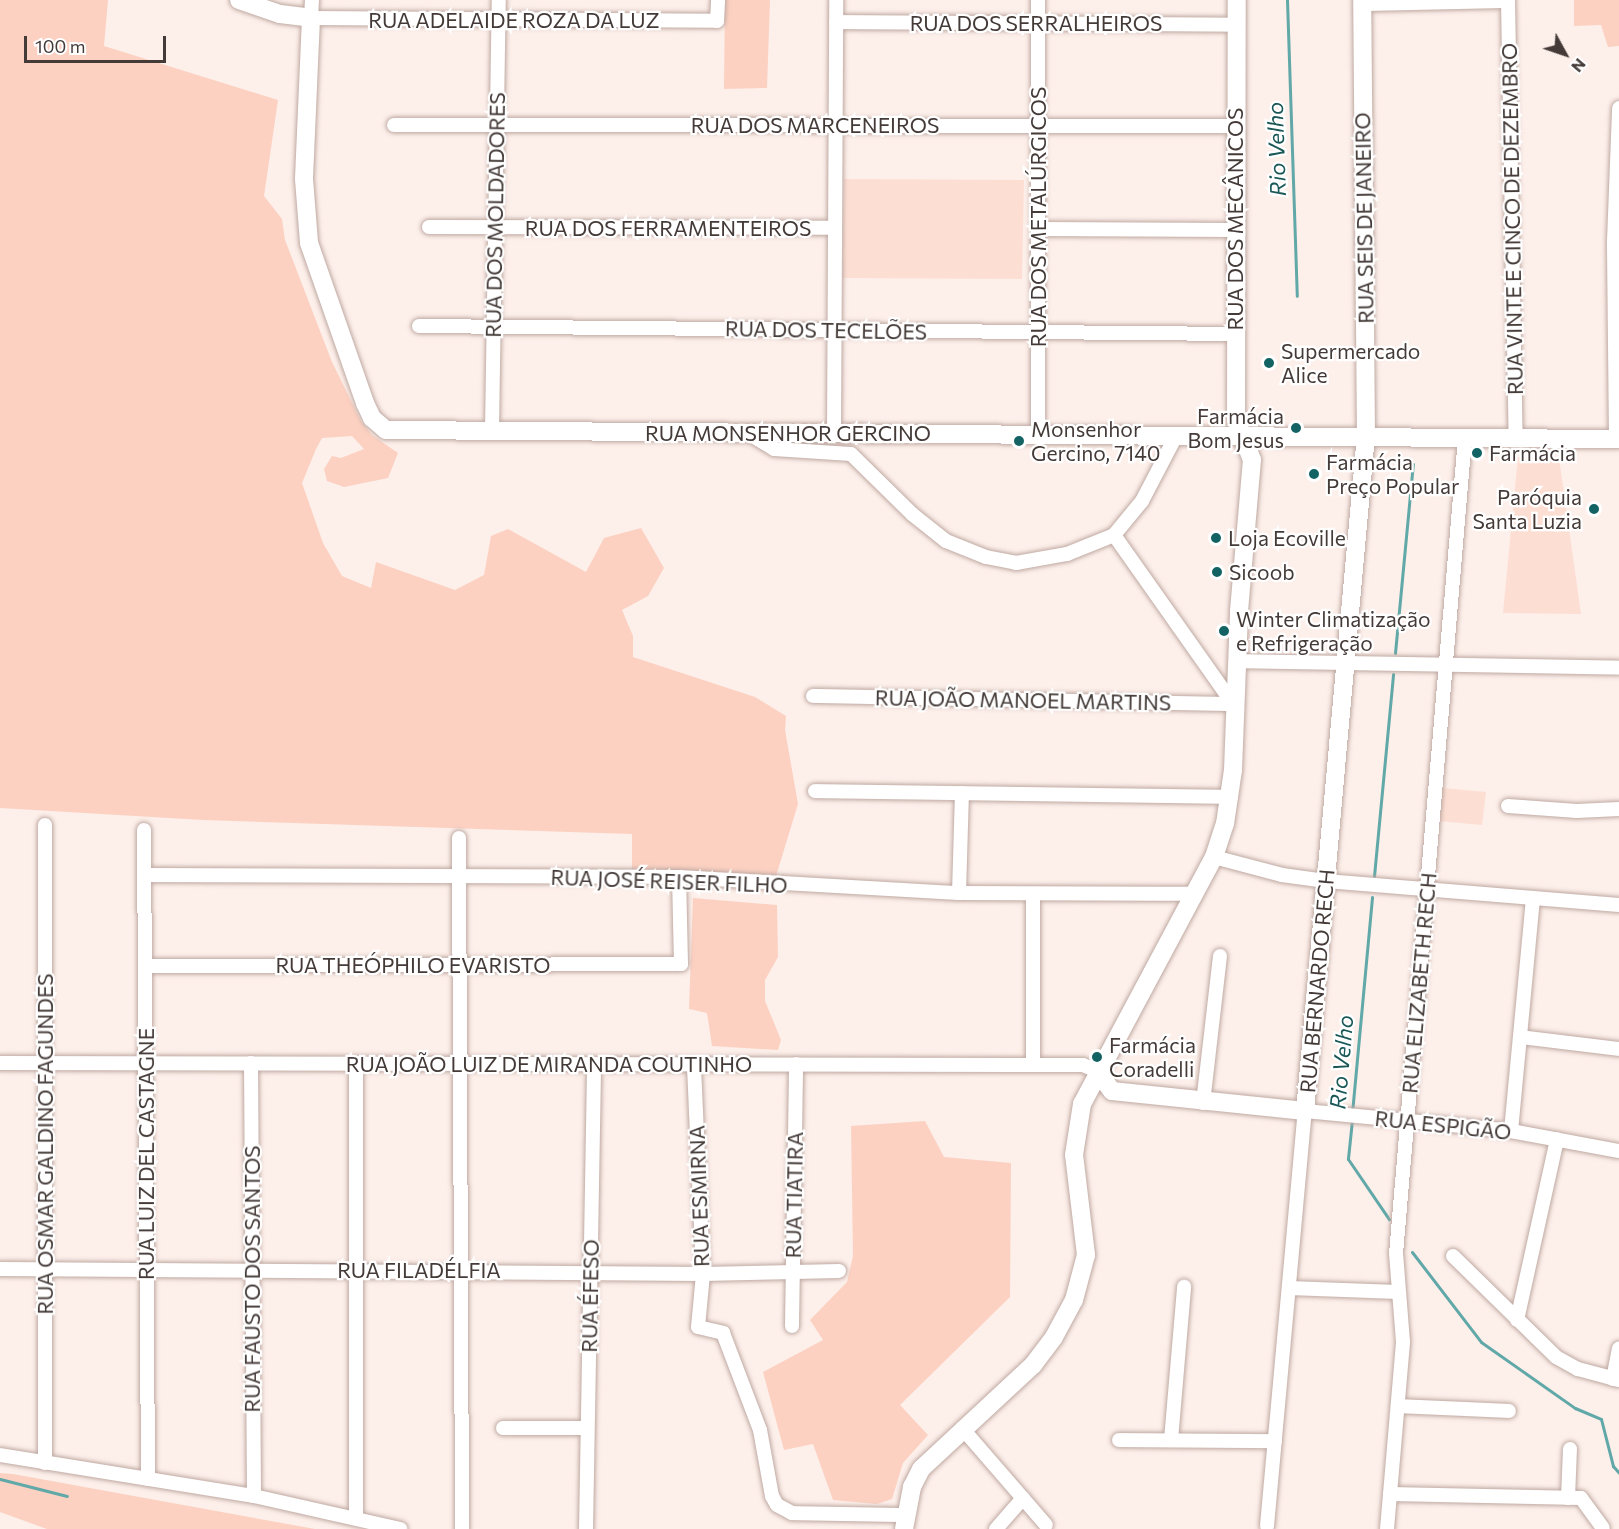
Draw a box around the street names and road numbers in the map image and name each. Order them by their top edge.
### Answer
street label: RUA ADELAIDE ROZA DA LUZ [368,7,660,33]
street label: RUA DOS SERRALHEIROS [910,10,1162,36]
street label: RUA VINTE E CINCO DE DEZEMBRO [1496,43,1528,395]
street label: RUA DOS METALÚRGICOS [1025,87,1051,347]
street label: RUA DOS MOLDADORES [480,92,510,338]
street label: RUA DOS MECÂNICOS [1222,108,1248,330]
street label: RUA DOS MARCENEIROS [691,112,939,138]
street label: RUA SEIS DE JANEIRO [1350,112,1378,324]
street label: RUA DOS FERRAMENTEIROS [525,215,811,241]
street label: RUA DOS TECELÕES [725,316,927,344]
street label: RUA MONSENHOR GERCINO [645,420,931,446]
street label: RUA JOÃO MANOEL MARTINS [875,685,1171,715]
street label: RUA JOSÉ REISER FILHO [550,864,788,898]
street label: RUA BERNARDO RECH [1295,868,1339,1094]
street label: RUA ELIZABETH RECH [1397,871,1441,1095]
street label: RUA THEÓPHILO EVARISTO [275,952,551,978]
street label: RUA OSMAR GALDINO FAGUNDES [32,973,58,1315]
street label: RUA LUIZ DEL CASTAGNE [133,1028,159,1280]
street label: RUA JOÃO LUIZ DE MIRANDA COUTINHO [346,1051,752,1077]
street label: RUA ESPIGÃO [1374,1105,1512,1145]
street label: RUA ESMIRNA [684,1125,714,1267]
street label: RUA TIATIRA [780,1131,808,1259]
street label: RUA FAUSTO DOS SANTOS [239,1145,265,1413]
street label: RUA ÉFESO [576,1239,604,1353]
street label: RUA FILADÉLFIA [337,1257,501,1283]

